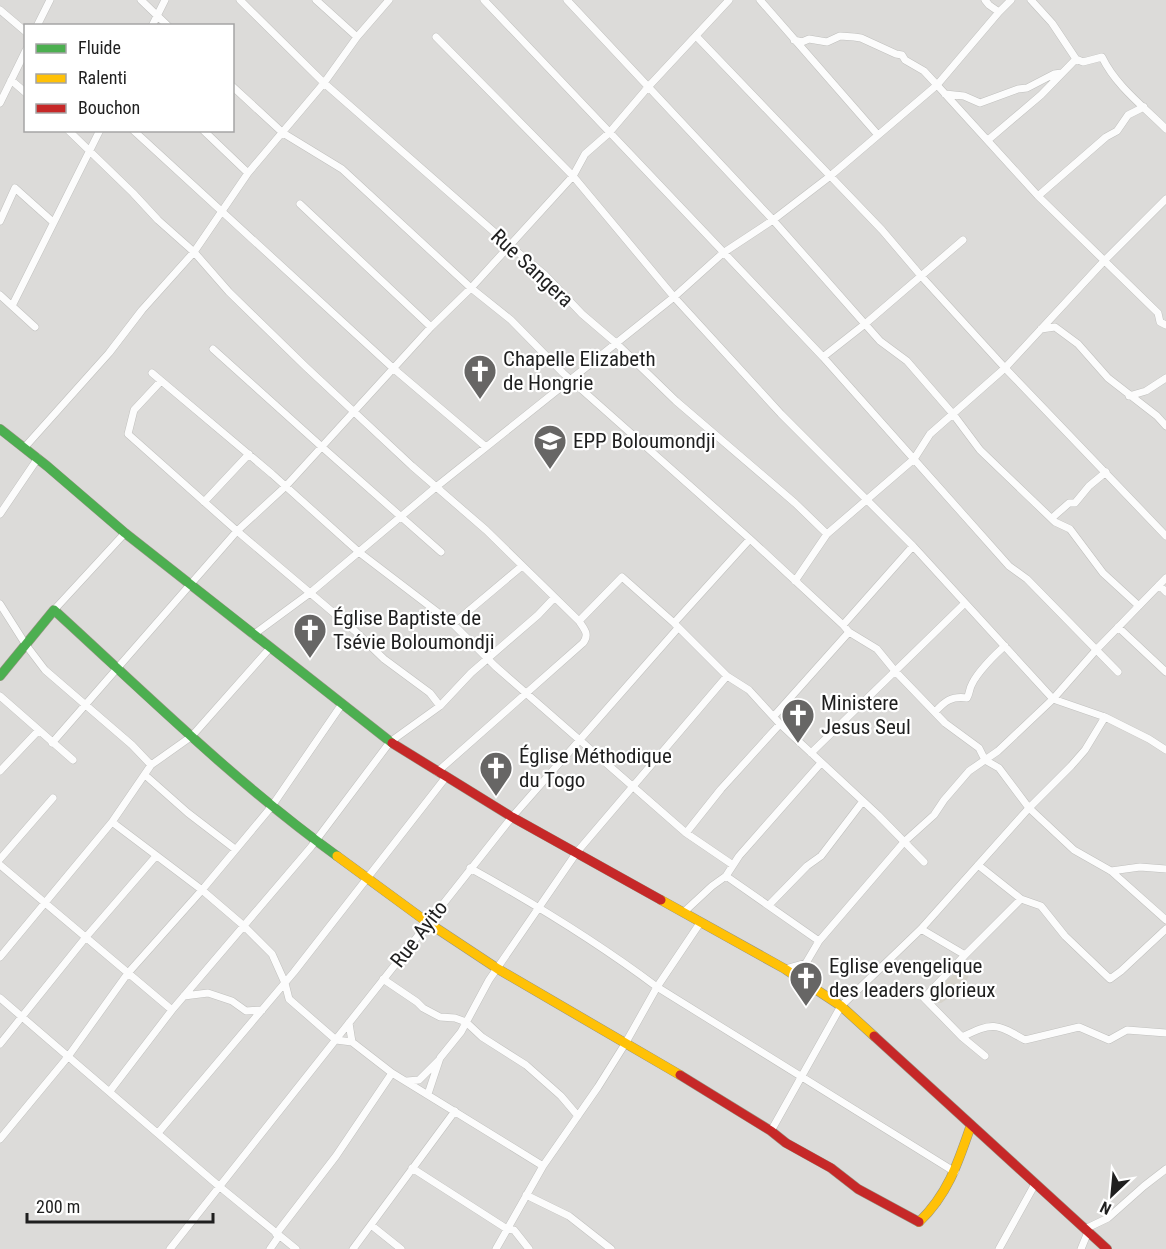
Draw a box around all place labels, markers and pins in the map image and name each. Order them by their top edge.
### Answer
place label: Chapelle Elizabeth de Hongrie [503,347,656,395]
church icon: Chapelle Elizabeth de Hongrie [462,353,498,400]
school or university icon: EPP Boloumondji [532,423,568,470]
place label: EPP Boloumondji [573,429,716,453]
place label: Église Baptiste de Tsévie Boloumondji [333,606,494,654]
church icon: Église Baptiste de Tsévie Boloumondji [292,612,328,659]
place label: Ministere Jesus Seul [821,691,911,739]
church icon: Ministere Jesus Seul [780,697,816,744]
place label: Église Méthodique du Togo [519,744,672,792]
church icon: Église Méthodique du Togo [478,750,514,797]
place label: Eglise evengelique des leaders glorieux [829,954,996,1002]
church icon: Eglise evengelique des leaders glorieux [788,960,824,1007]

